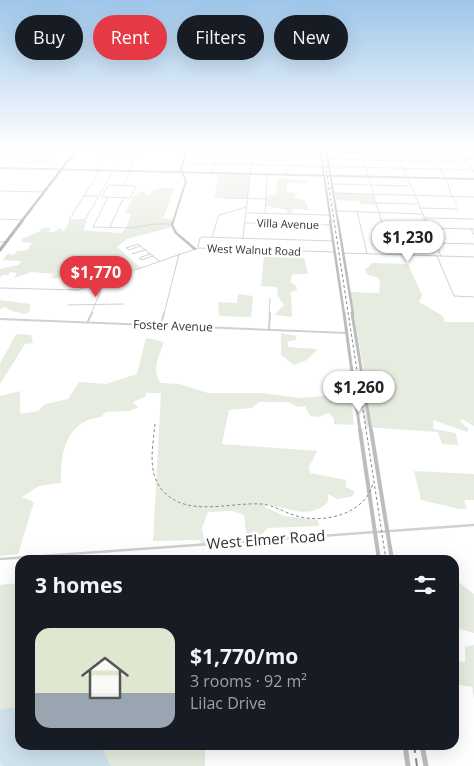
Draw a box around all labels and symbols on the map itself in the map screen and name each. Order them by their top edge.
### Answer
street label: Villa Avenue [257,215,319,232]
pin: $1,230 [367,220,449,263]
street label: West Walnut Road [207,240,301,259]
pin: $1,770 [55,256,137,298]
street label: Foster Avenue [133,316,214,335]
pin: $1,260 [318,370,400,413]
street label: West Elmer Road [206,525,326,553]

